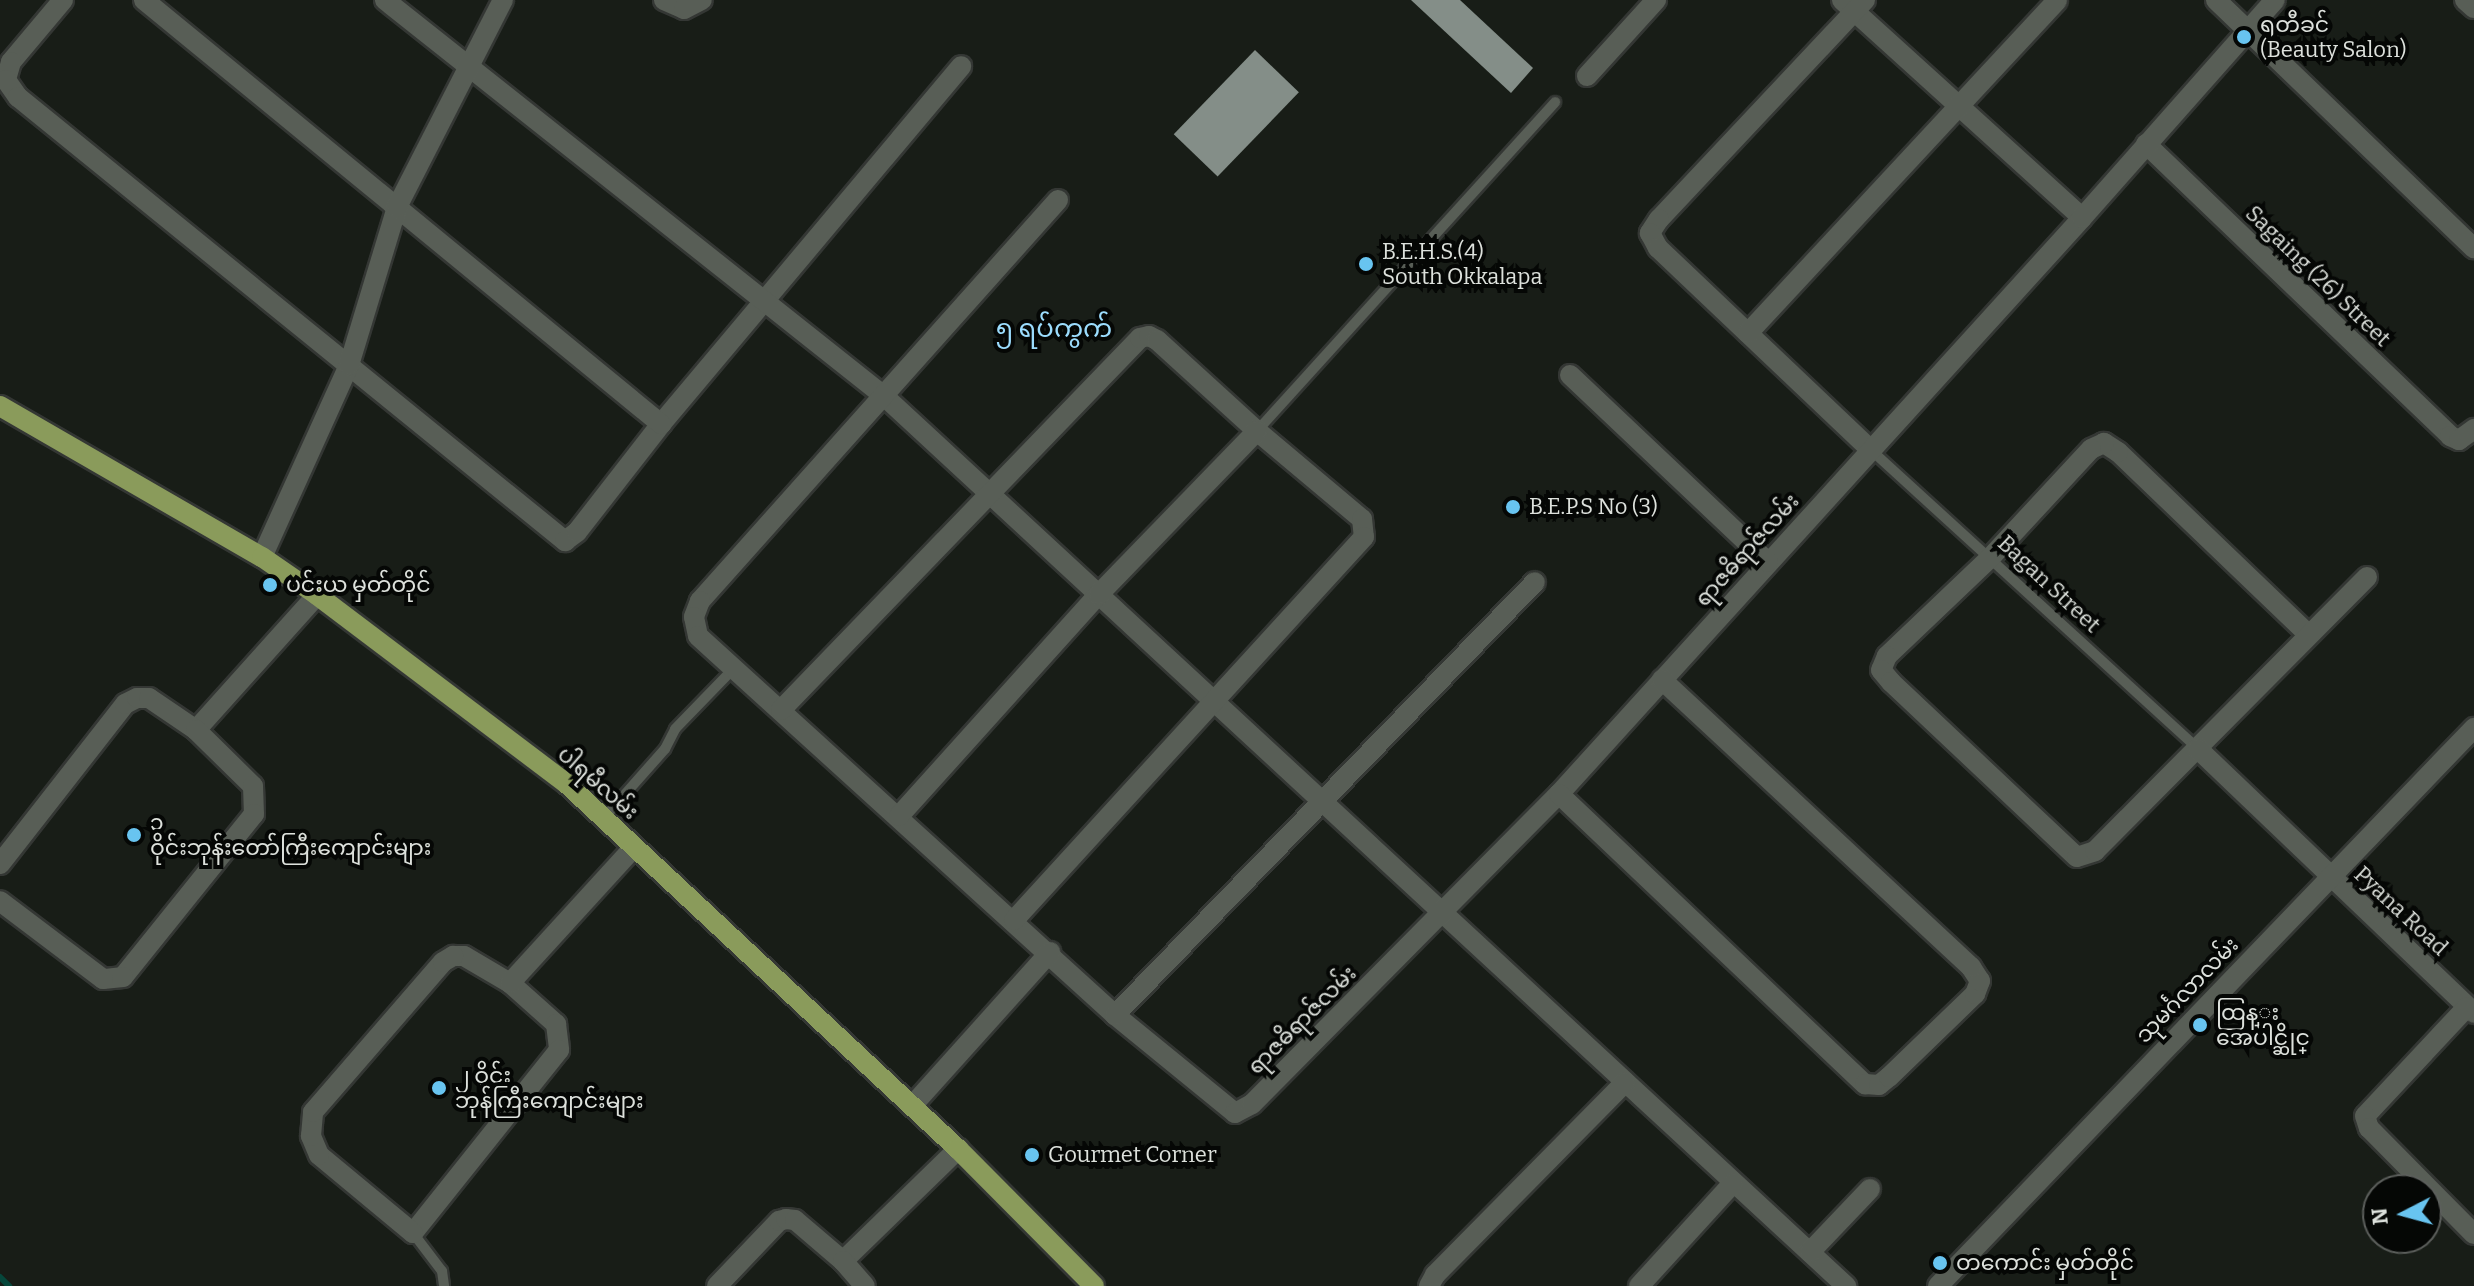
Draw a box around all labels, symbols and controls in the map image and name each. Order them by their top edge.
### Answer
place label: ရတီခင် (Beauty Salon) [2260,11,2407,62]
marker: ရတီခင် (Beauty Salon) [2235,28,2253,46]
street label: Sagaing (26) Street [2240,200,2396,352]
place label: B.E.H.S.(4) South Okkalapa [1382,238,1542,290]
marker: B.E.H.S.(4) South Okkalapa [1357,255,1375,273]
district label: ၅ ရပ်ကွက် [996,313,1112,345]
street label: ရာဇဓိရာဇ်လမ်း [1690,488,1804,612]
place label: B.E.P.S No (3) [1529,494,1658,520]
marker: B.E.P.S No (3) [1504,498,1522,516]
street label: Bagan Street [1992,530,2106,638]
place label: ပင်းယ မှတ်တိုင် [286,572,431,598]
marker: ပင်းယ မှတ်တိုင် [261,576,279,594]
street label: ပါရမီလမ်း [552,741,644,825]
place label: ၃ ဝိုင်းဘုန်းတော်ကြီးကျောင်းများ [150,809,431,860]
marker: ၃ ဝိုင်းဘုန်းတော်ကြီးကျောင်းများ [125,826,143,844]
street label: Pyana Road [2349,861,2453,961]
street label: သုမင်္ဂလာလမ်း [2130,932,2244,1048]
street label: ရာဇဓိရာဇ်လမ်း [1242,960,1362,1080]
place label: ထြန္း အေပါင္ဆိုင္ [2216,999,2310,1050]
marker: ထြန္း အေပါင္ဆိုင္ [2191,1016,2209,1034]
place label: ၂ ဝိုင်း ဘုန်ကြီးကျောင်းများ [455,1062,644,1114]
marker: ၂ ဝိုင်း ဘုန်ကြီးကျောင်းများ [430,1079,448,1097]
place label: Gourmet Corner [1048,1142,1217,1168]
marker: Gourmet Corner [1023,1146,1041,1164]
north arrow [2362,1174,2442,1254]
text: N [2365,1207,2394,1226]
place label: တကောင်း မှတ်တိုင် [1956,1250,2134,1276]
marker: တကောင်း မှတ်တိုင် [1931,1254,1949,1272]

